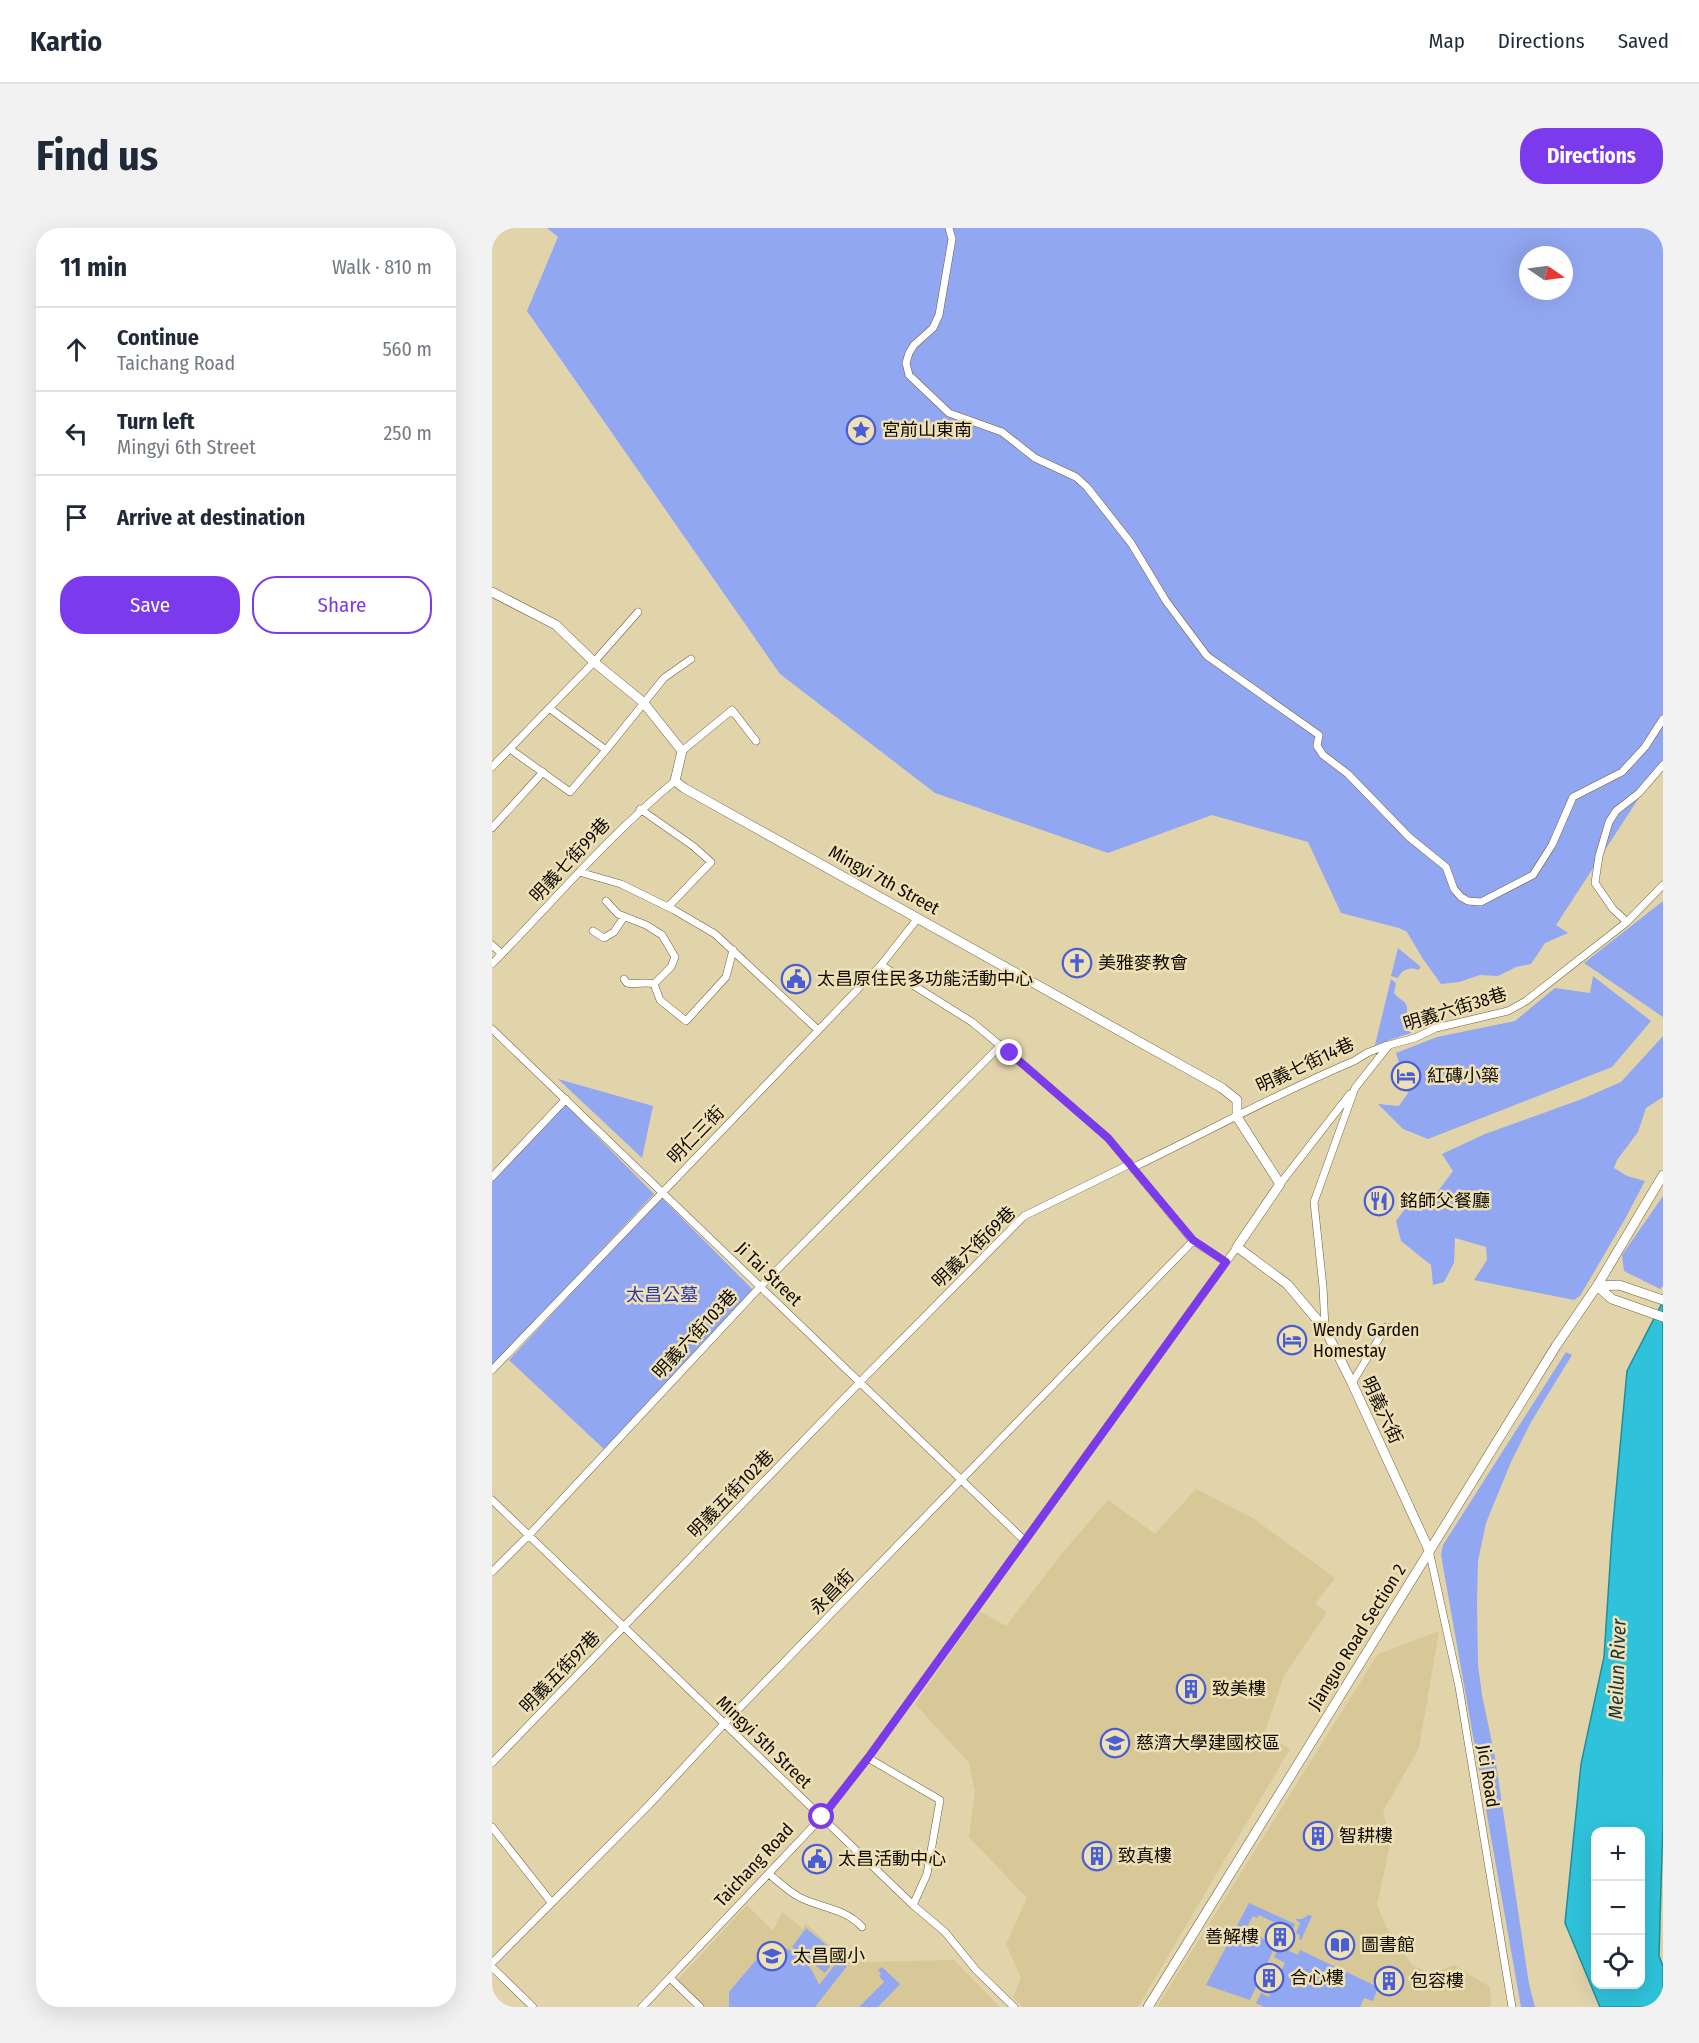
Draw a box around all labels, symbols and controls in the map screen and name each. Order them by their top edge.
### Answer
text: Kartio [30,25,102,58]
text: Map [1428,28,1465,54]
text: Directions [1498,28,1585,54]
text: Saved [1618,28,1669,54]
button: Directions [1520,128,1663,184]
text: Find us [36,131,158,181]
north arrow [1519,246,1573,300]
text: 11 min [60,252,127,283]
text: Walk · 810 m [332,255,432,279]
text: Continue [117,324,199,351]
icon: ahead [60,333,93,366]
text: 560 m [382,337,432,361]
text: Taichang Road [117,351,235,375]
text: Turn left [117,408,195,435]
place icon: 宮前山東南 [845,414,877,446]
icon: left [60,417,93,450]
place label: 宮前山東南 [882,419,972,441]
text: 250 m [384,421,432,445]
text: Mingyi 6th Street [117,435,256,459]
icon: arrive [60,501,93,534]
text: Arrive at destination [117,504,305,531]
button: Save [60,576,240,634]
button: Share [252,576,432,634]
street label: 明義七街99巷 [525,813,615,907]
street label: Mingyi 7th Street [825,841,943,920]
church icon: 美雅麥教會 [1061,947,1093,979]
place label: 美雅麥教會 [1098,952,1188,974]
public building icon: 太昌原住民多功能活動中心 [780,963,812,995]
place label: 太昌原住民多功能活動中心 [817,968,1033,990]
street label: 明義六街38巷 [1401,983,1509,1035]
street label: 明義七街14巷 [1252,1033,1358,1097]
route end [996,1039,1022,1065]
hotel icon: 紅磚小築 [1390,1060,1422,1092]
place label: 紅磚小築 [1427,1065,1499,1087]
street label: 明仁三街 [663,1101,729,1169]
restaurant icon: 銘師父餐廳 [1363,1185,1395,1217]
place label: 銘師父餐廳 [1400,1190,1490,1212]
street label: 明義六街69巷 [928,1202,1020,1292]
street label: Ji Tai Street [732,1237,807,1311]
park label: 太昌公墓 [626,1284,698,1306]
street label: 明義六街103巷 [648,1285,742,1383]
place label: Wendy Garden Homestay [1313,1319,1420,1362]
hotel icon: Wendy Garden Homestay [1276,1324,1308,1356]
street label: 明義六街 [1357,1373,1407,1447]
street label: 明義五街102巷 [683,1445,779,1543]
street label: Jianguo Road Section 2 [1303,1560,1411,1714]
street label: 永昌街 [805,1565,859,1619]
water label: Meilun River [1603,1617,1631,1720]
street label: 明義五街97巷 [515,1626,605,1718]
building icon: 致美樓 [1175,1673,1207,1705]
place label: 致美樓 [1212,1678,1266,1700]
street label: Mingyi 5th Street [712,1691,816,1793]
school or university icon: 慈濟大學建國校區 [1099,1727,1131,1759]
place label: 慈濟大學建國校區 [1136,1732,1280,1754]
street label: Jici Road [1472,1743,1504,1809]
route start [808,1803,834,1829]
street label: Taichang Road [710,1819,798,1911]
building icon: 智耕樓 [1302,1820,1334,1852]
place label: 智耕樓 [1339,1825,1393,1847]
map controls [1591,1827,1645,1989]
button: + [1591,1827,1645,1881]
building icon: 致真樓 [1081,1840,1113,1872]
public building icon: 太昌活動中心 [801,1843,833,1875]
place label: 致真樓 [1118,1845,1172,1867]
place label: 太昌活動中心 [838,1848,946,1870]
button: − [1591,1881,1645,1935]
building icon: 善解樓 [1264,1921,1296,1953]
place label: 善解樓 [1205,1926,1259,1948]
library icon: 圖書館 [1324,1929,1356,1961]
place label: 圖書館 [1361,1934,1415,1956]
button: locate [1591,1935,1645,1989]
school or university icon: 太昌國小 [756,1940,788,1972]
place label: 太昌國小 [793,1945,865,1967]
building icon: 合心樓 [1253,1962,1285,1994]
building icon: 包容樓 [1373,1965,1405,1997]
place label: 合心樓 [1290,1967,1344,1989]
place label: 包容樓 [1410,1970,1464,1992]

